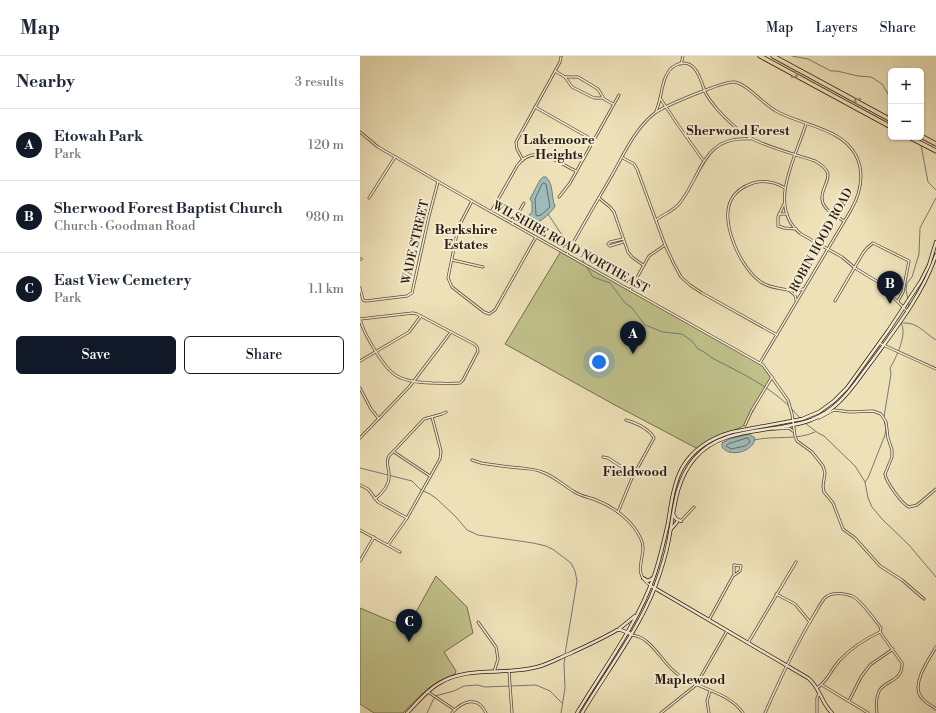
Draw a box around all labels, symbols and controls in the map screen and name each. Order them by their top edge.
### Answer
text: Map [20,16,60,40]
text: Map [766,19,793,37]
text: Layers [815,19,858,37]
text: Share [880,19,916,37]
map controls [888,68,924,140]
button: + [888,68,924,104]
one-way arrow [791,70,798,77]
text: Nearby [16,71,75,93]
text: 3 results [295,74,344,90]
one-way arrow [854,99,861,106]
button: − [888,104,924,140]
district label: Sherwood Forest [686,123,790,139]
text: Etowah Park [54,127,143,146]
district label: Lakemoore Heights [523,132,595,163]
text: A [24,137,34,153]
text: 120 m [308,137,344,153]
text: Park [54,146,81,162]
street label: ROBIN HOOD ROAD [787,186,856,295]
street label: WADE STREET [398,198,433,287]
street label: WILSHIRE ROAD NORTHEAST [489,198,652,297]
text: Sherwood Forest Baptist Church [54,199,283,218]
text: B [24,209,34,225]
text: 980 m [305,209,344,225]
text: Church · Goodman Road [54,218,195,234]
district label: Berkshire Estates [435,222,497,253]
text: East View Cemetery [54,271,191,290]
pin: B [877,271,903,304]
text: C [24,281,34,297]
text: 1.1 km [309,281,344,297]
text: Park [54,290,81,306]
pin: A [620,321,646,354]
button: Save [16,336,176,374]
button: Share [184,336,344,374]
your location [589,352,609,372]
district label: Fieldwood [603,464,667,480]
pin: C [396,609,422,642]
district label: Maplewood [655,672,725,688]

